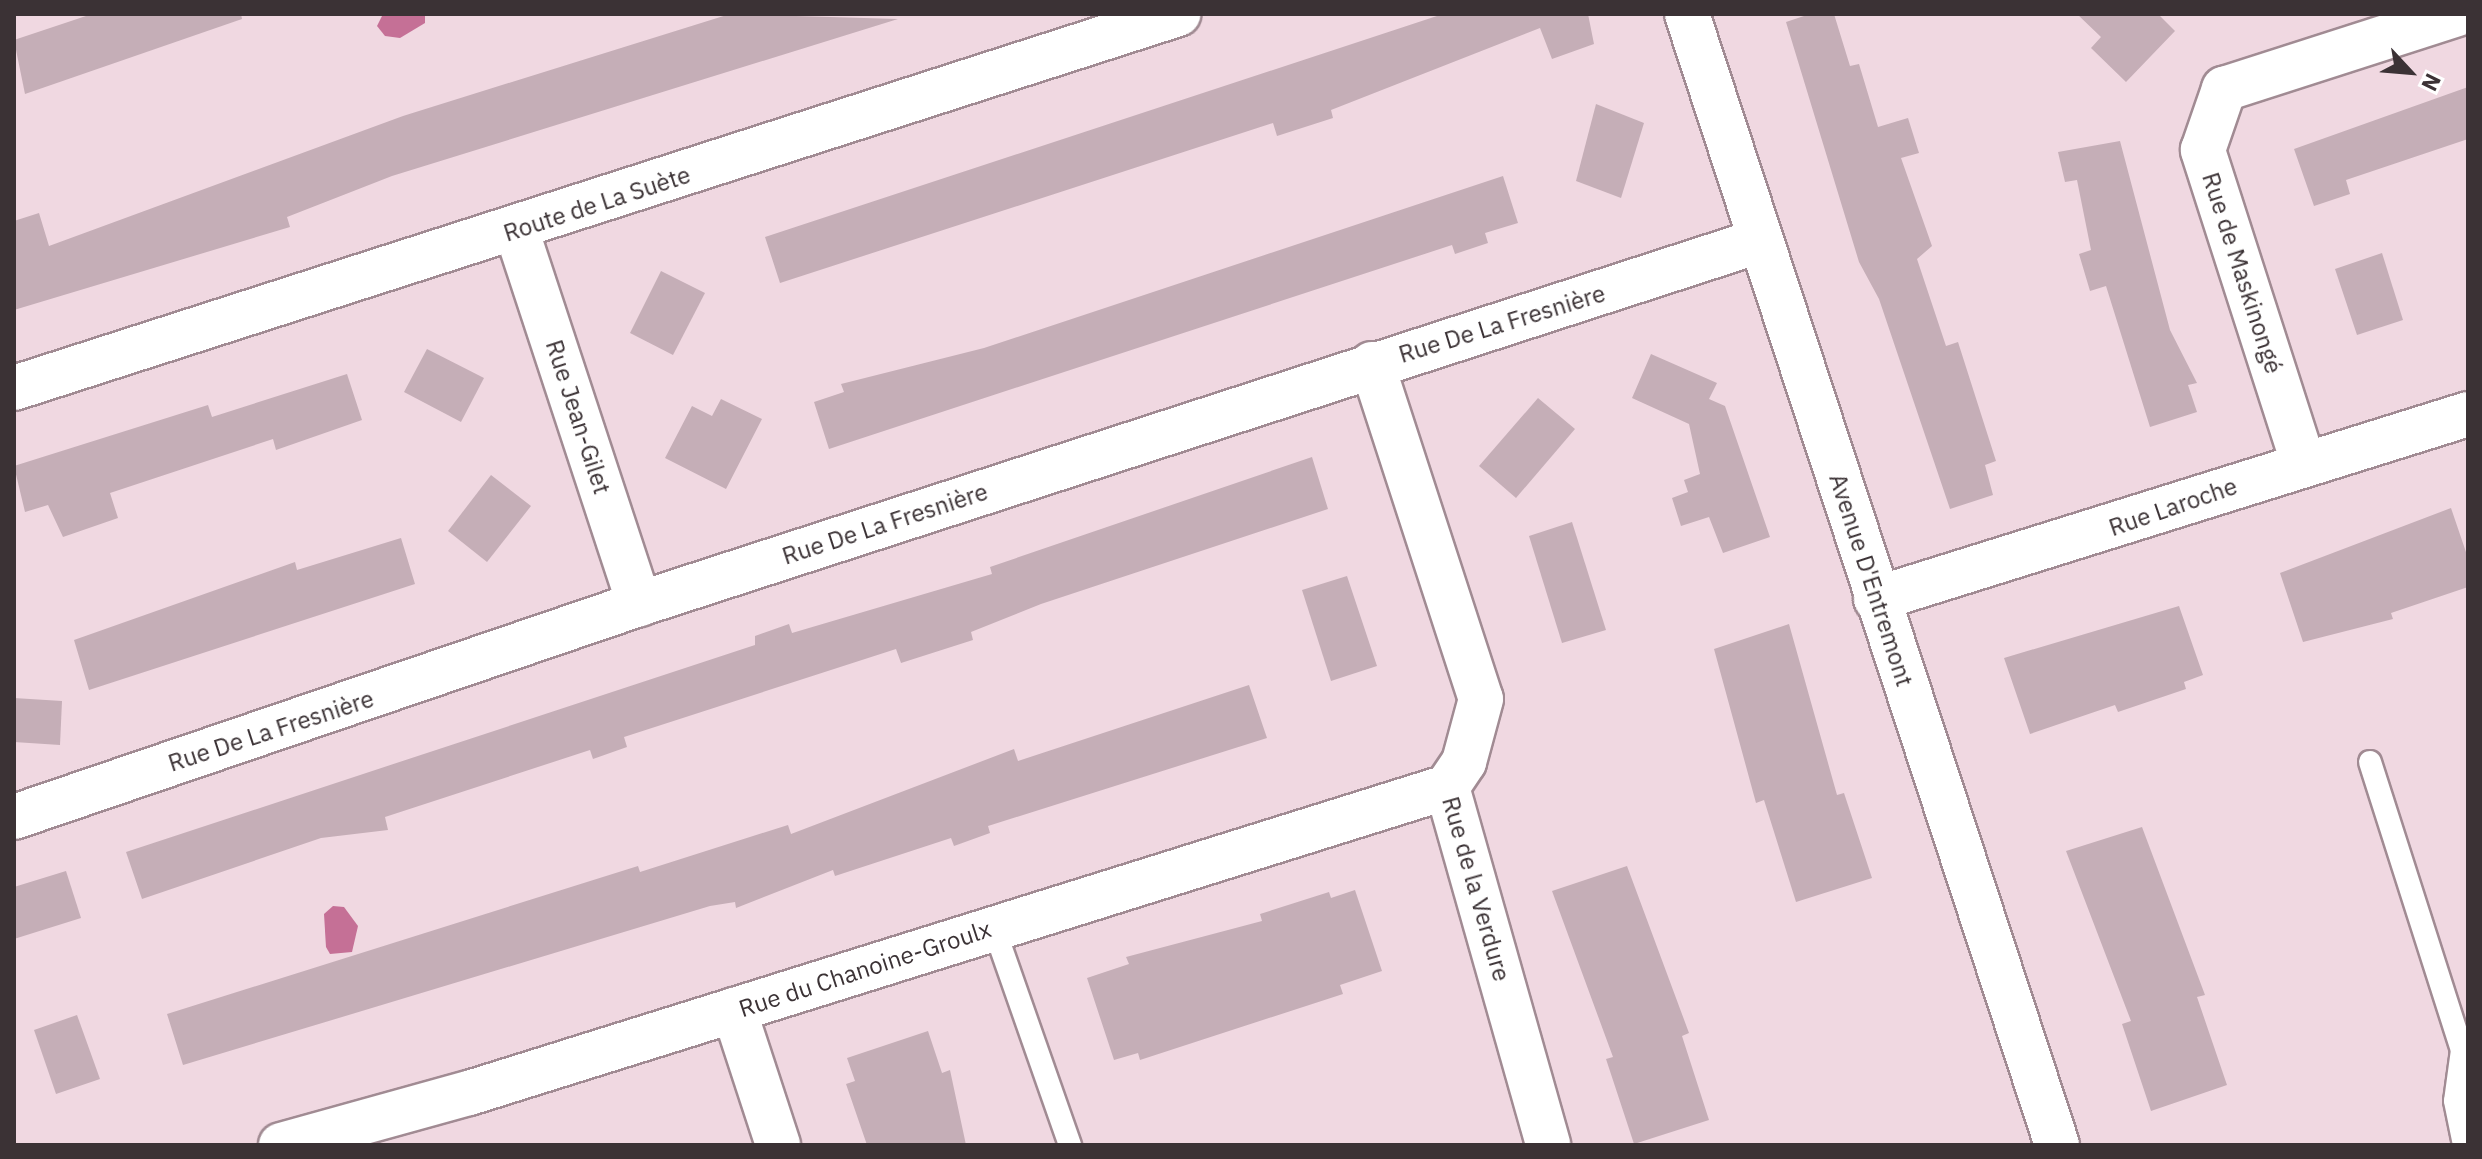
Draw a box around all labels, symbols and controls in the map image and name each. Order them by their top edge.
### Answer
north arrow [2370,32,2450,112]
text: N [2415,69,2449,96]
street label: Route de La Suète [500,160,694,248]
street label: Rue de Maskinongé [2196,169,2288,377]
street label: Rue De La Fresnière [1395,279,1609,369]
street label: Rue Jean-Gilet [540,336,616,498]
street label: Avenue D'Entremont [1823,470,1919,690]
street label: Rue Laroche [2105,472,2241,542]
street label: Rue De La Fresnière [779,477,991,571]
street label: Rue De La Fresnière [165,684,377,778]
street label: Rue de la Verdure [1436,793,1516,985]
street label: Rue du Chanoine-Groulx [735,915,995,1023]

